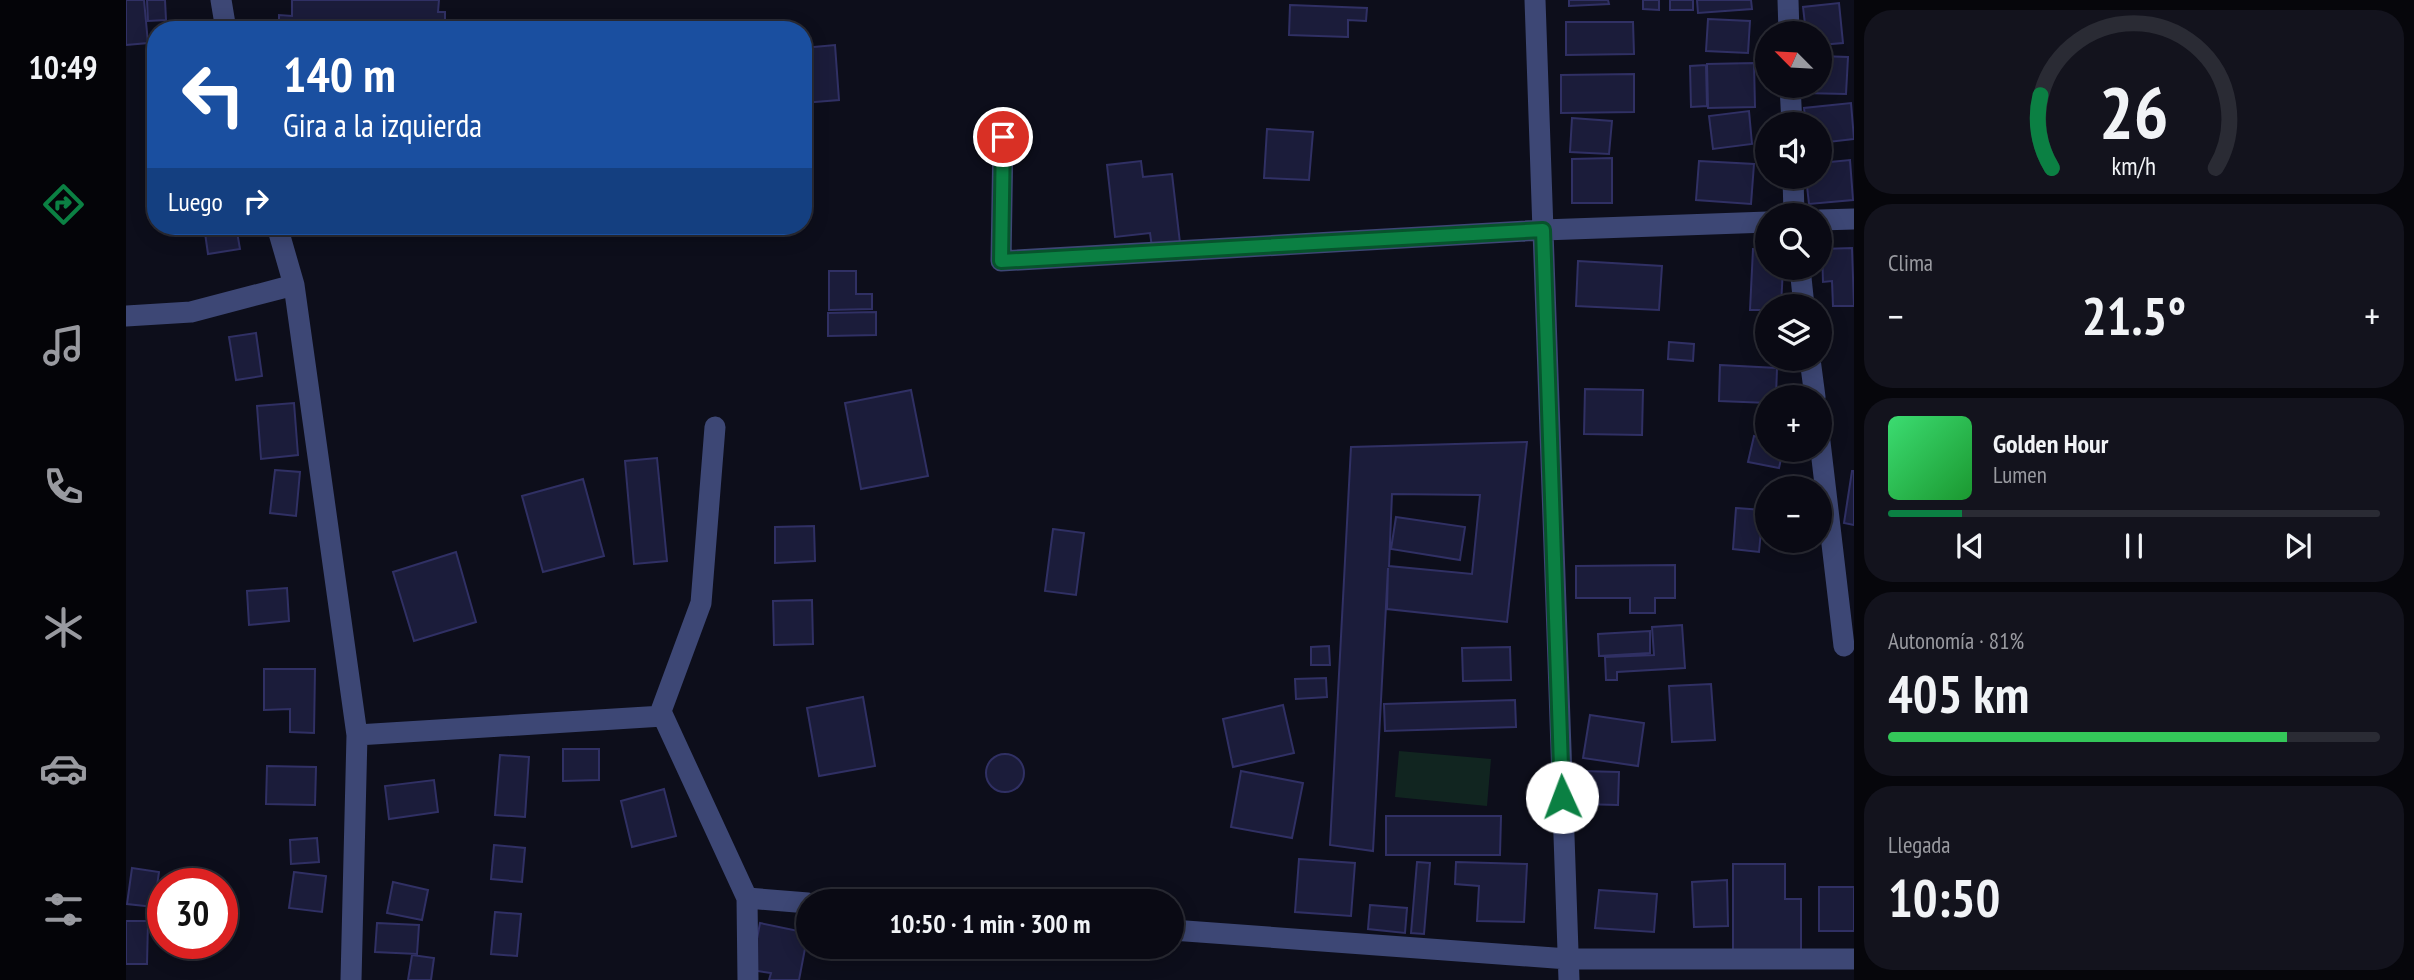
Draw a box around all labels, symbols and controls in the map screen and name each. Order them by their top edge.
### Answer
north arrow [1755,21,1832,98]
map controls [1755,21,1832,553]
text: 140 m [283,42,396,106]
text: 10:49 [28,46,98,88]
icon: left [168,49,259,140]
text: 26 [2099,64,2169,158]
text: Gira a la izquierda [283,104,482,146]
pin [973,107,1033,167]
button: sound [1755,112,1832,189]
icon: arrive [984,118,1022,156]
text: km/h [2112,150,2156,182]
icon: directions [39,180,88,229]
icon: right [237,182,275,220]
text: Luego [168,185,223,218]
button: search [1755,203,1832,280]
text: Clima [1888,248,1933,277]
text: 21.5° [2082,282,2186,349]
text: − [1888,291,1904,340]
text: + [2364,291,2380,340]
button: layers [1755,294,1832,371]
icon: music [39,321,88,370]
button: + [1755,385,1832,462]
text: Golden Hour [1993,427,2108,460]
text: Lumen [1993,460,2047,489]
icon: phone [39,462,88,511]
button: − [1755,476,1832,553]
icon: previous [1951,527,1989,565]
icon: pause [2115,527,2153,565]
icon: next [2279,527,2317,565]
icon: climate [39,603,88,652]
text: Autonomía · 81% [1888,626,2024,655]
text: 405 km [1888,660,2029,727]
icon: car [39,744,88,793]
position arrow [1525,760,1599,834]
text: Llegada [1888,830,1951,859]
text: 10:50 [1888,864,2000,931]
speed limit sign: 30 [147,868,238,959]
icon: filters [39,885,88,934]
text: 10:50 · 1 min · 300 m [890,907,1090,940]

